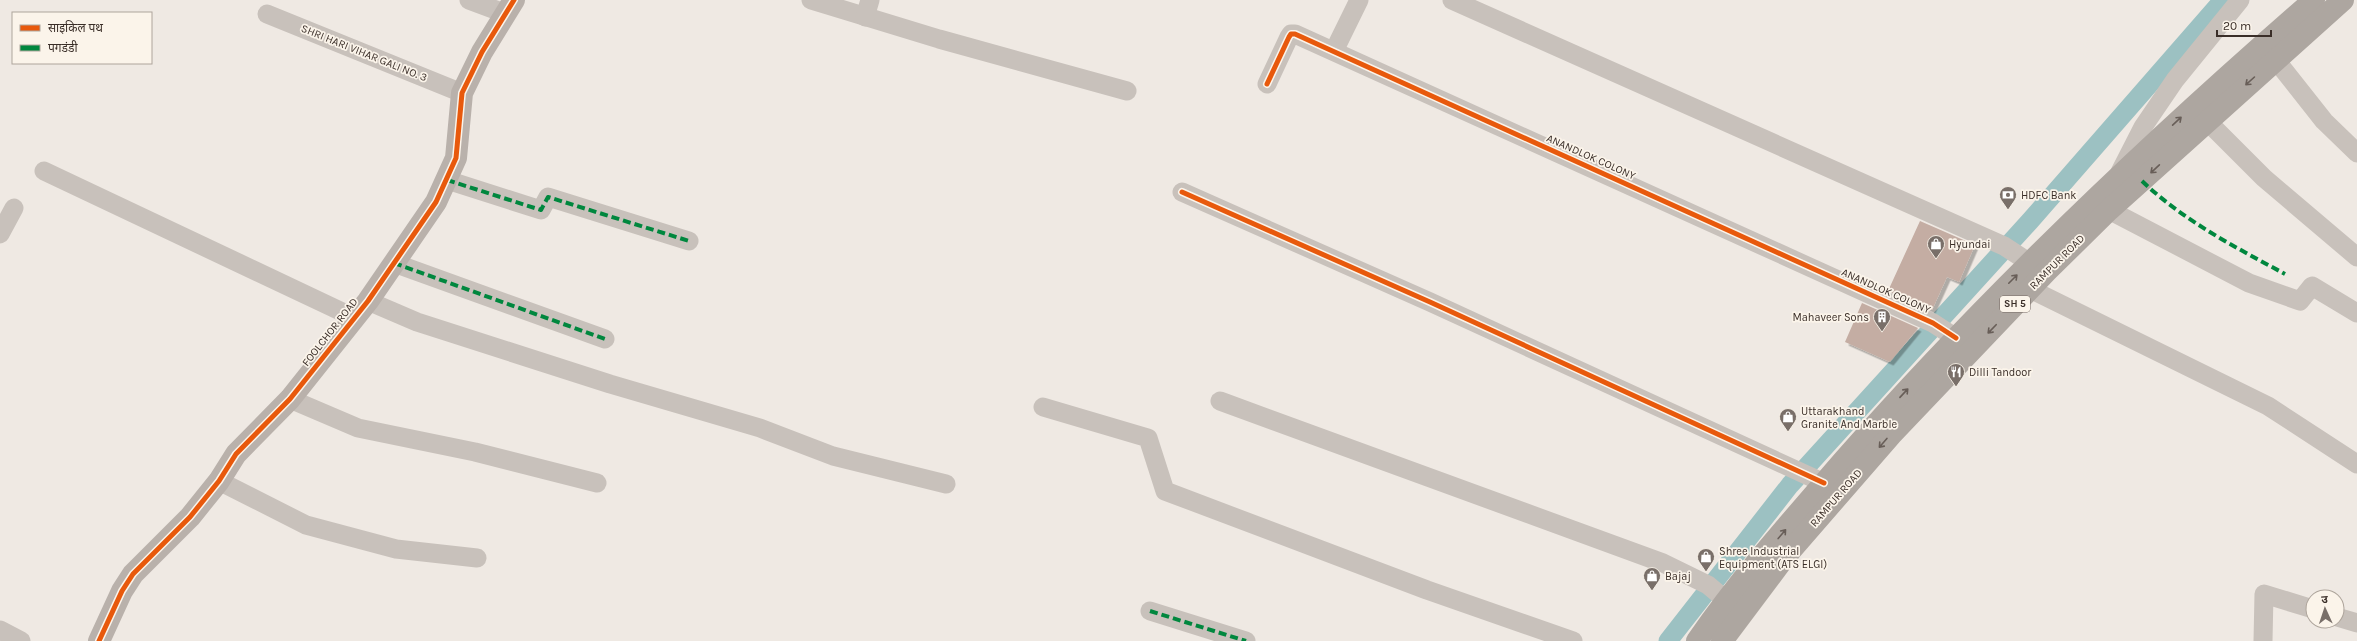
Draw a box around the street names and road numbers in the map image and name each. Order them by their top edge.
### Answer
street label: SHRI HARI VIHAR GALI NO. 3 [299,22,429,84]
street label: ANANDLOK COLONY [1544,132,1638,182]
street label: RAMPUR ROAD [2027,232,2087,292]
street label: ANANDLOK COLONY [1839,266,1933,316]
street label: FOOLCHOR ROAD [299,295,361,369]
road number: SH 5 [2000,296,2030,312]
street label: RAMPUR ROAD [1807,466,1865,530]

